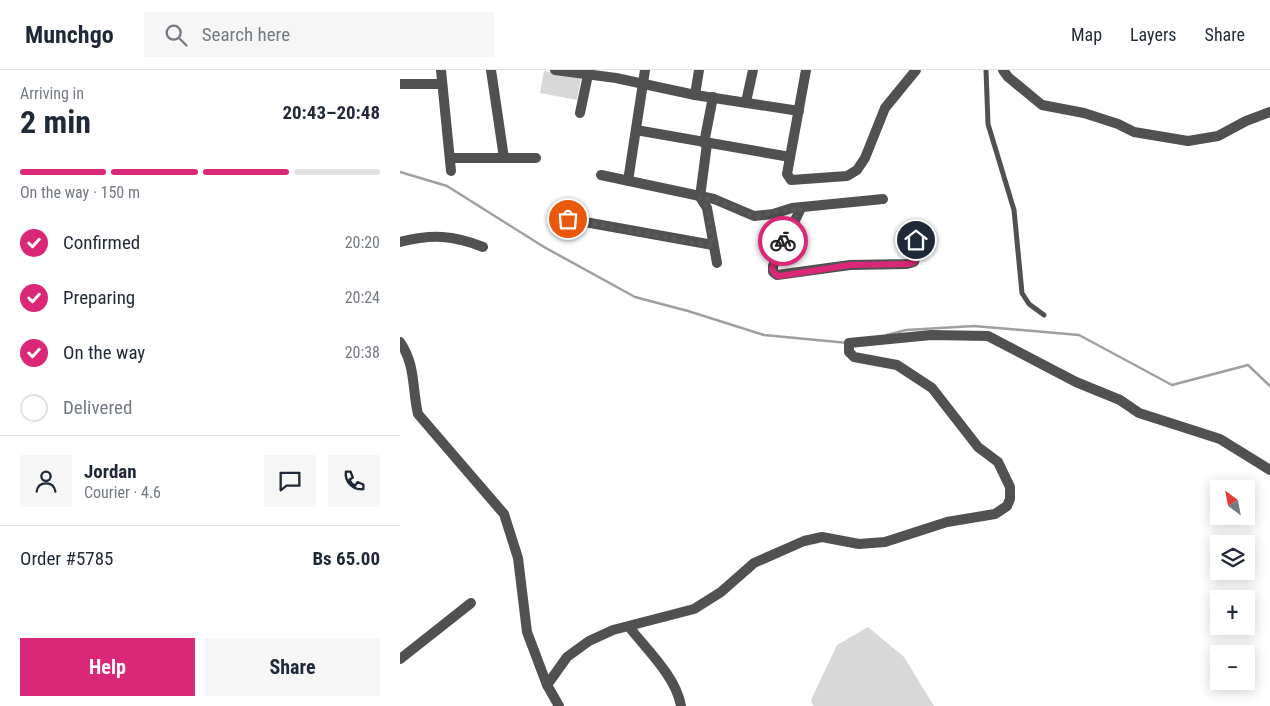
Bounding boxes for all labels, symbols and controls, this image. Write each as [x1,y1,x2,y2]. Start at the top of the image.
search box [144,12,494,57]
text: Munchgo [25,21,114,49]
icon: search [162,21,190,49]
text: Search here [202,23,290,46]
text: Map [1071,24,1102,45]
text: Layers [1130,24,1177,45]
text: Share [1205,24,1245,45]
text: Arriving in [20,84,84,103]
text: 20:43–20:48 [282,101,380,124]
text: 2 min [20,103,91,141]
text: On the way · 150 m [20,183,140,202]
pin [547,198,589,240]
icon: bag [554,205,582,233]
courier [758,216,808,266]
pin [895,219,937,261]
icon: home [902,226,930,254]
icon: bike [769,227,797,255]
icon: check [20,229,48,257]
text: Confirmed [63,231,140,254]
text: 20:20 [345,233,380,252]
icon: check [20,284,48,312]
text: Preparing [63,286,135,309]
text: 20:24 [345,288,380,307]
icon: check [20,339,48,367]
text: On the way [63,341,145,364]
text: 20:38 [345,343,380,362]
text: Delivered [63,396,132,419]
button: person [20,455,72,507]
button: chat [264,455,316,507]
button: phone [328,455,380,507]
text: Jordan [84,460,137,483]
north arrow [1210,480,1255,525]
map controls [1210,480,1255,690]
text: Courier · 4.6 [84,483,161,502]
button: layers [1210,535,1255,580]
text: Order #5785 [20,547,113,570]
text: Bs 65.00 [312,547,380,570]
button: + [1210,590,1255,635]
button: Help [20,638,195,696]
button: Share [205,638,380,696]
button: − [1210,645,1255,690]

